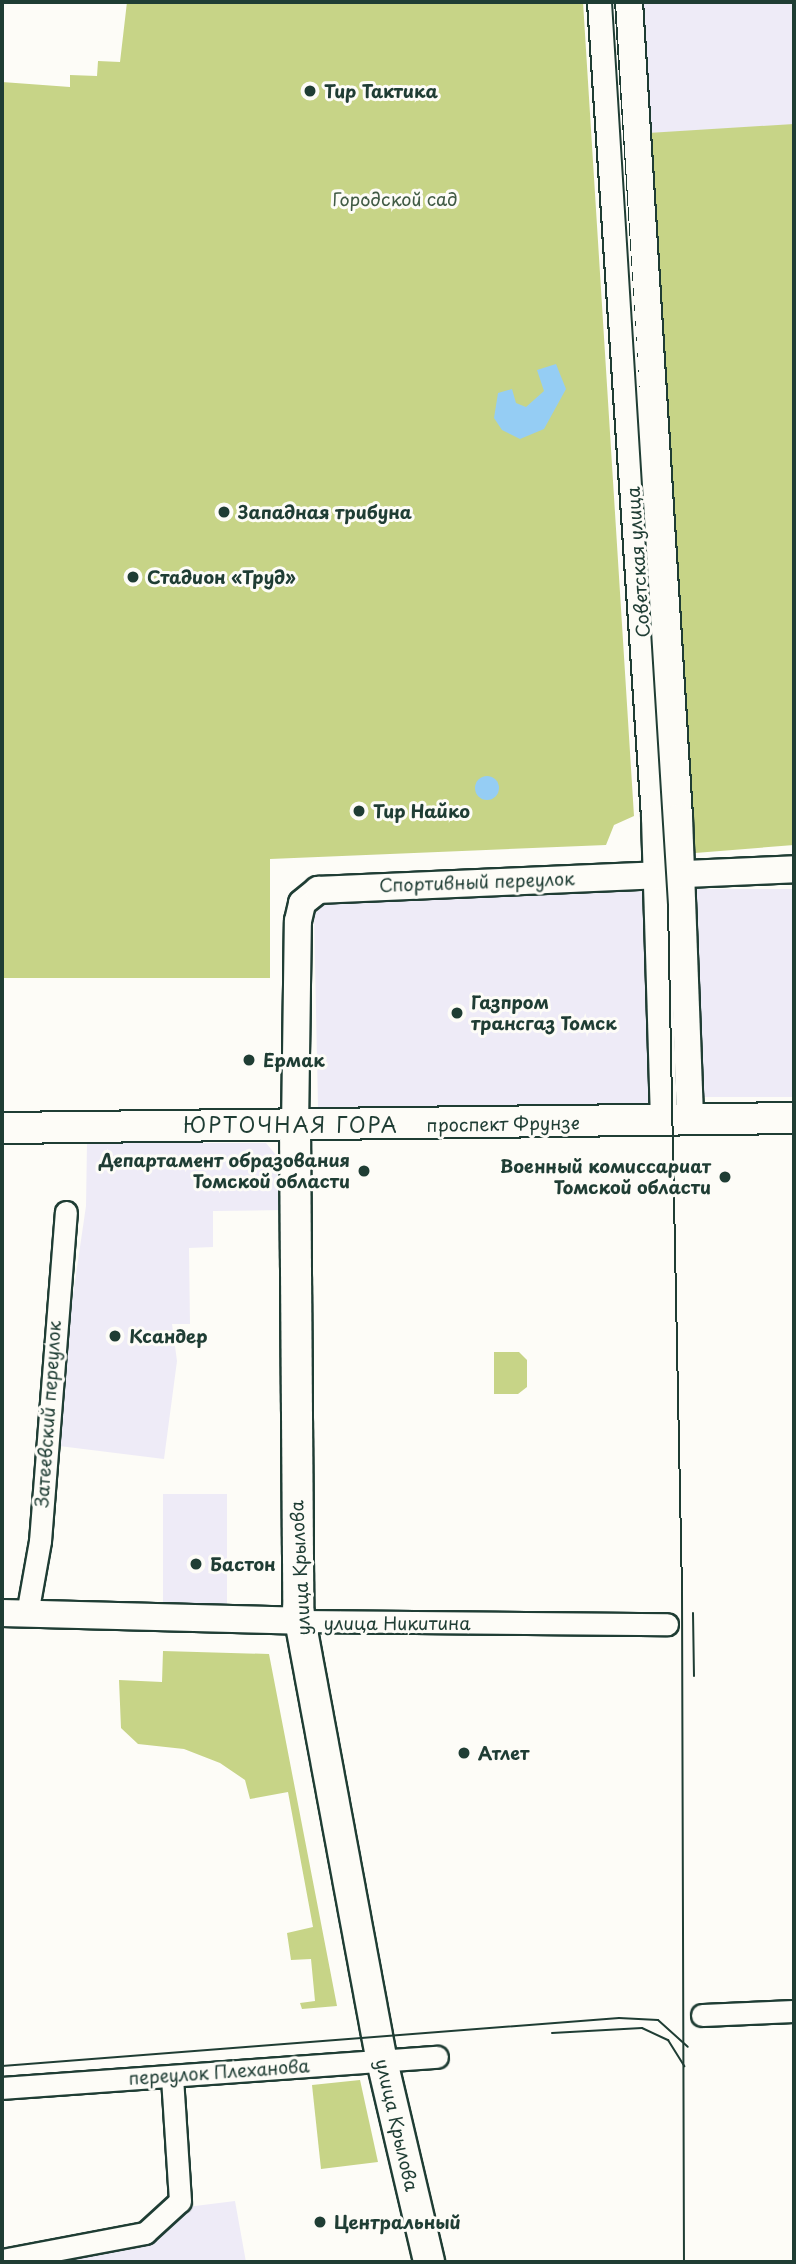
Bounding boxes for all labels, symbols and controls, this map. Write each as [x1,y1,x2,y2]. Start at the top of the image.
place label: Тир Тактика [324,80,439,102]
marker: Тир Тактика [302,83,318,99]
park label: Городской сад [332,188,458,210]
street label: Советская улица [622,485,654,639]
place label: Западная трибуна [238,501,412,523]
marker: Западная трибуна [216,504,232,520]
place label: Стадион «Труд» [147,566,296,588]
marker: Стадион «Труд» [125,569,141,585]
place label: Тир Найко [373,800,471,822]
marker: Тир Найко [351,803,367,819]
street label: Спортивный переулок [378,868,576,896]
place label: Газпром трансгаз Томск [471,992,616,1034]
marker: Газпром трансгаз Томск [449,1005,465,1021]
place label: Ермак [263,1049,325,1071]
marker: Ермак [241,1052,257,1068]
district label: ЮРТОЧНАЯ ГОРА [185,1111,397,1137]
street label: проспект Фрунзе [426,1112,580,1136]
place label: Департамент образования Томской области [98,1150,350,1192]
place label: Военный комиссариат Томской области [500,1156,711,1198]
marker: Департамент образования Томской области [356,1163,372,1179]
marker: Военный комиссариат Томской области [717,1169,733,1185]
street label: Затеевский переулок [31,1320,65,1508]
place label: Ксандер [129,1325,207,1347]
marker: Ксандер [107,1328,123,1344]
street label: улица Крылова [286,1499,314,1637]
place label: Бастон [210,1553,276,1575]
marker: Бастон [188,1556,204,1572]
street label: улица Никитина [323,1612,471,1634]
place label: Атлет [478,1742,529,1764]
marker: Атлет [456,1745,472,1761]
street label: переулок Плеханова [127,2055,311,2089]
street label: улица Крылова [371,2056,423,2194]
place label: Центральный [334,2211,461,2233]
marker: Центральный [312,2214,328,2230]

